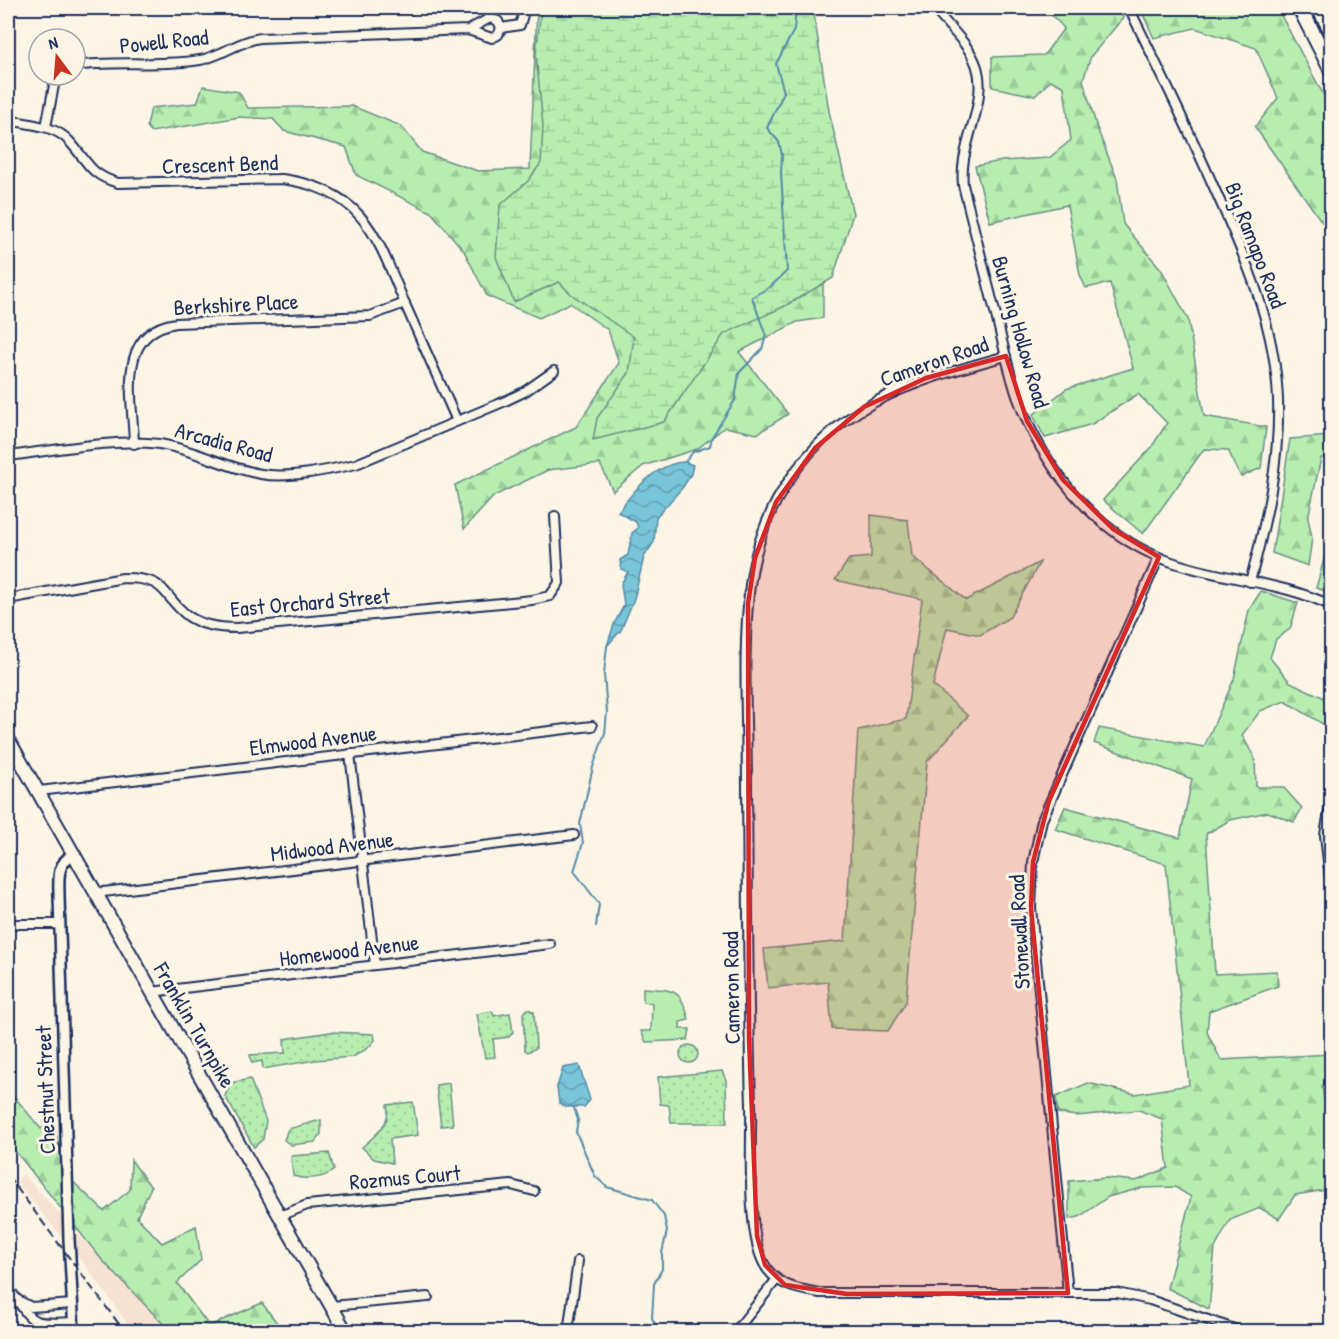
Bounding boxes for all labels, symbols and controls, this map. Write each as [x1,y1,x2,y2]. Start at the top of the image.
street label: Powell Road [118,21,210,61]
north arrow [27,27,87,87]
text: N [46,31,60,54]
street label: Crescent Bend [161,147,279,181]
street label: Big Ramapo Road [1218,178,1294,313]
street label: Burning Hollow Road [985,252,1057,412]
street label: Berkshire Place [173,286,299,322]
street label: Cameron Road [876,328,993,394]
street label: Arcadia Road [172,415,276,469]
street label: East Orchard Street [229,580,391,624]
street label: Elmwood Avenue [248,717,379,763]
street label: Midwood Avenue [269,824,396,868]
street label: Stonewall Road [1001,874,1037,990]
street label: Homewood Avenue [278,927,421,973]
street label: Cameron Road [715,931,747,1045]
street label: Franklin Turnpike [147,956,243,1093]
street label: Chestnut Street [28,1025,62,1155]
street label: Rozmus Court [348,1157,462,1197]

